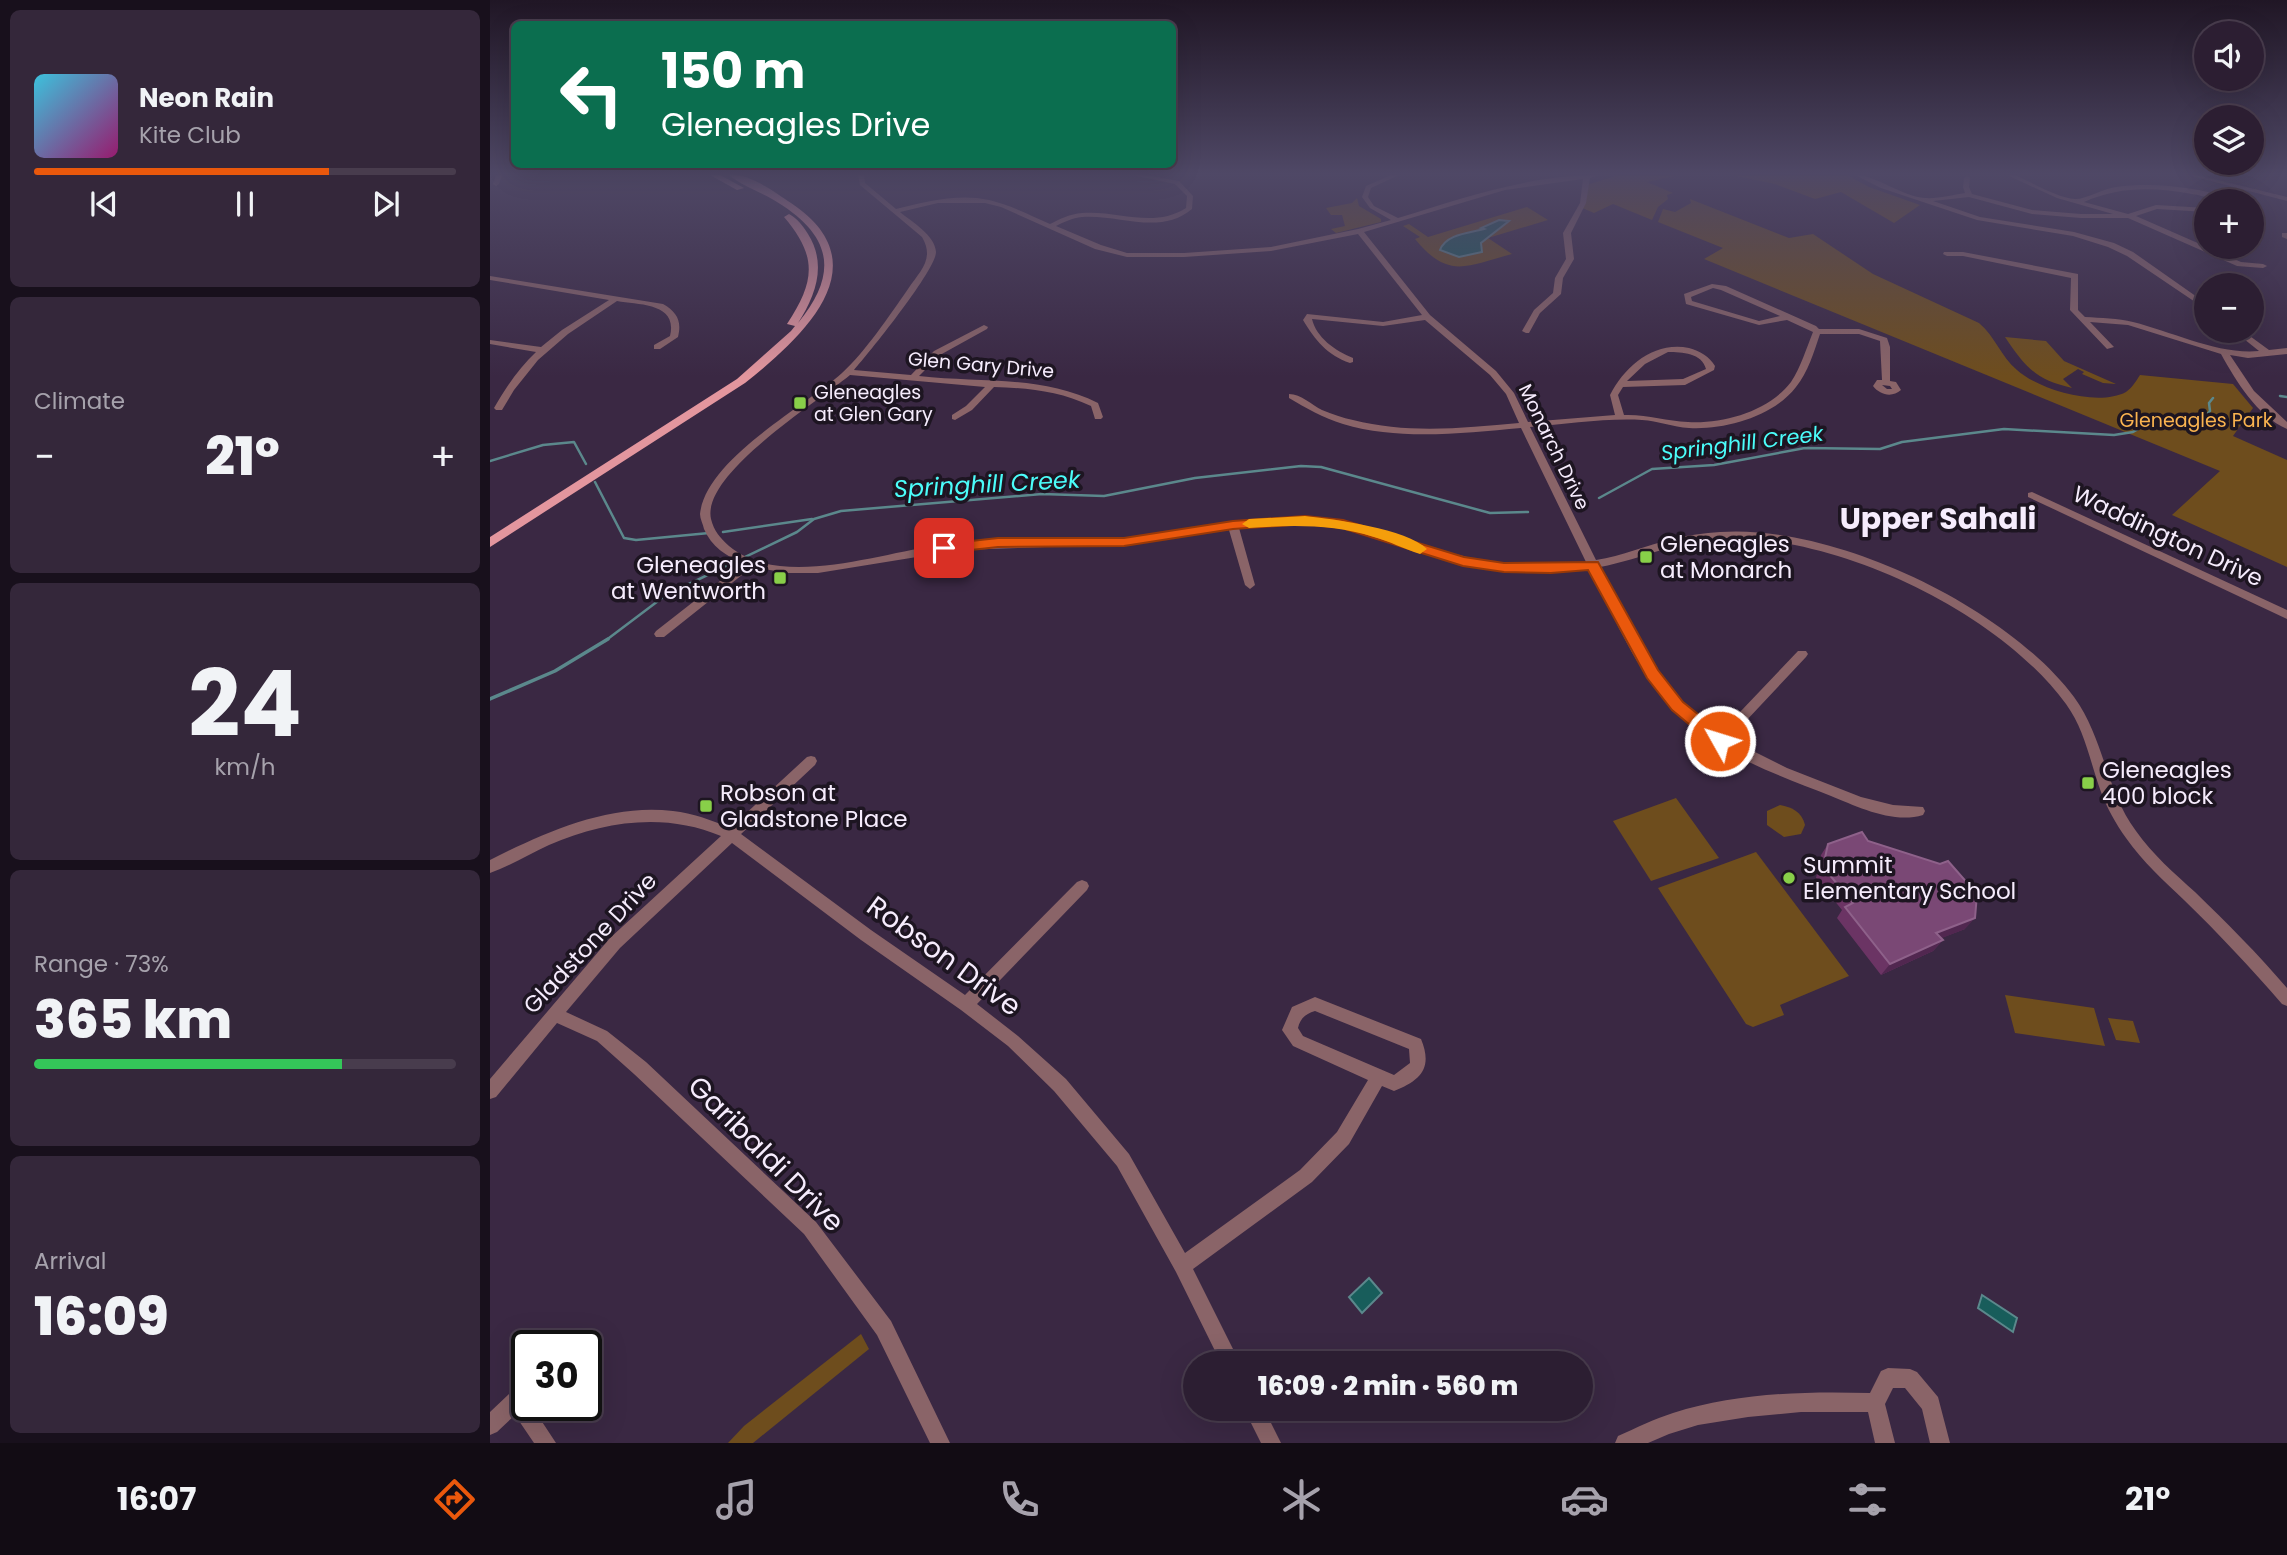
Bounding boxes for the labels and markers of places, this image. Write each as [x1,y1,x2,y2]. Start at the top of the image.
place label: Gleneagles at Glen Gary [814,379,933,428]
marker: Gleneagles at Glen Gary [792,395,808,411]
pin [914,518,974,578]
place label: Gleneagles at Monarch [1660,528,1792,586]
place label: Gleneagles at Wentworth [611,549,766,607]
marker: Gleneagles at Monarch [1638,549,1654,565]
marker: Gleneagles at Wentworth [772,570,788,586]
place label: Gleneagles 400 block [2102,754,2232,812]
marker: Gleneagles 400 block [2080,775,2096,791]
place label: Robson at Gladstone Place [720,777,908,835]
marker: Robson at Gladstone Place [698,798,714,814]
place label: Summit Elementary School [1803,849,2016,907]
marker: Summit Elementary School [1781,870,1797,886]

